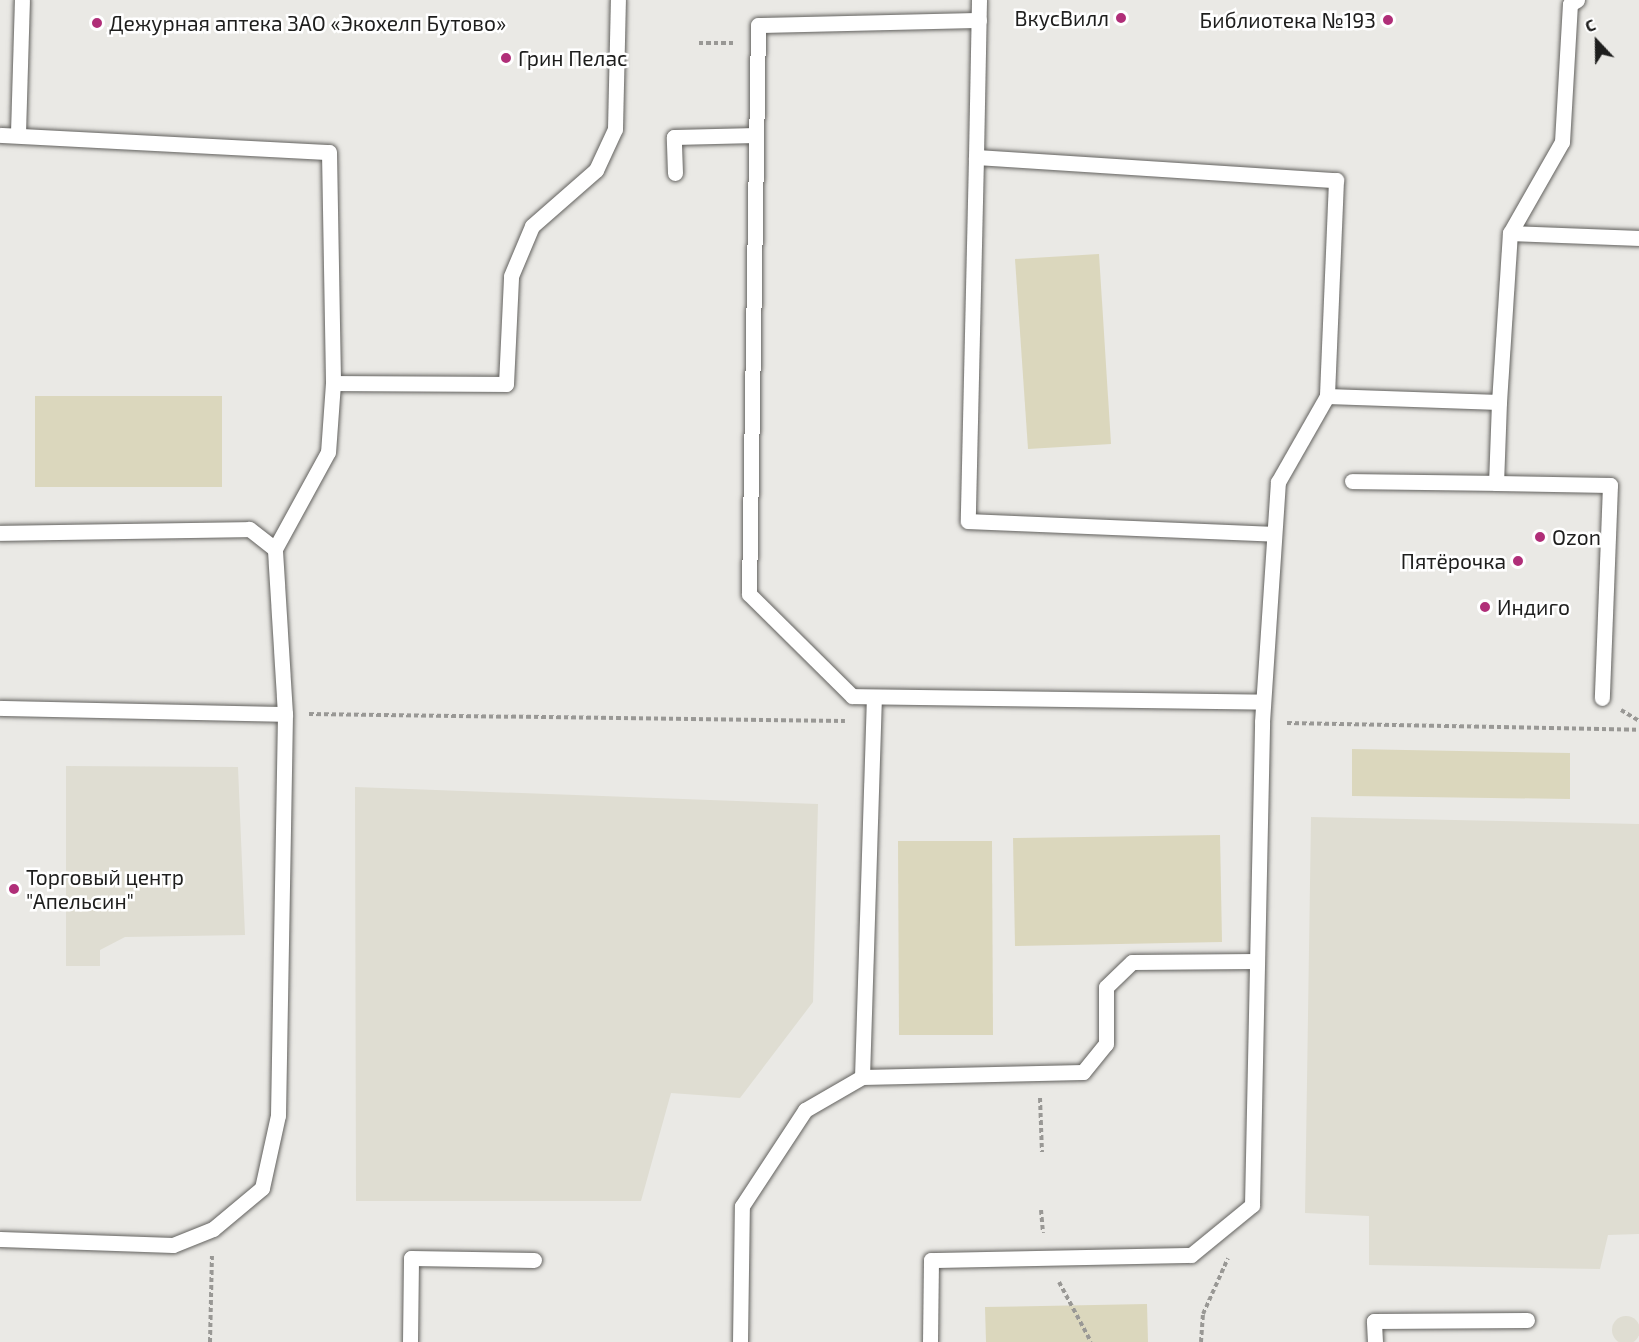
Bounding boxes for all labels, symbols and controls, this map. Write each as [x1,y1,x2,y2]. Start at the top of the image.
place label: ВкусВилл [1014,5,1109,31]
place label: Библиотека №193 [1200,7,1376,33]
place label: Дежурная аптека ЗАО «Экохелп Бутово» [109,10,506,36]
marker: ВкусВилл [1114,11,1128,25]
north arrow [1567,12,1627,72]
marker: Библиотека №193 [1381,13,1395,27]
text: С [1582,14,1598,35]
marker: Дежурная аптека ЗАО «Экохелп Бутово» [90,16,104,30]
place label: Грин Пелас [518,45,627,71]
marker: Грин Пелас [499,51,513,65]
place label: Ozon [1552,524,1601,550]
marker: Ozon [1533,530,1547,544]
place label: Пятёрочка [1401,548,1506,574]
marker: Пятёрочка [1511,554,1525,568]
place label: Индиго [1497,594,1570,620]
marker: Индиго [1478,600,1492,614]
place label: Торговый центр "Апельсин" [26,864,184,914]
marker: Торговый центр "Апельсин" [7,882,21,896]

